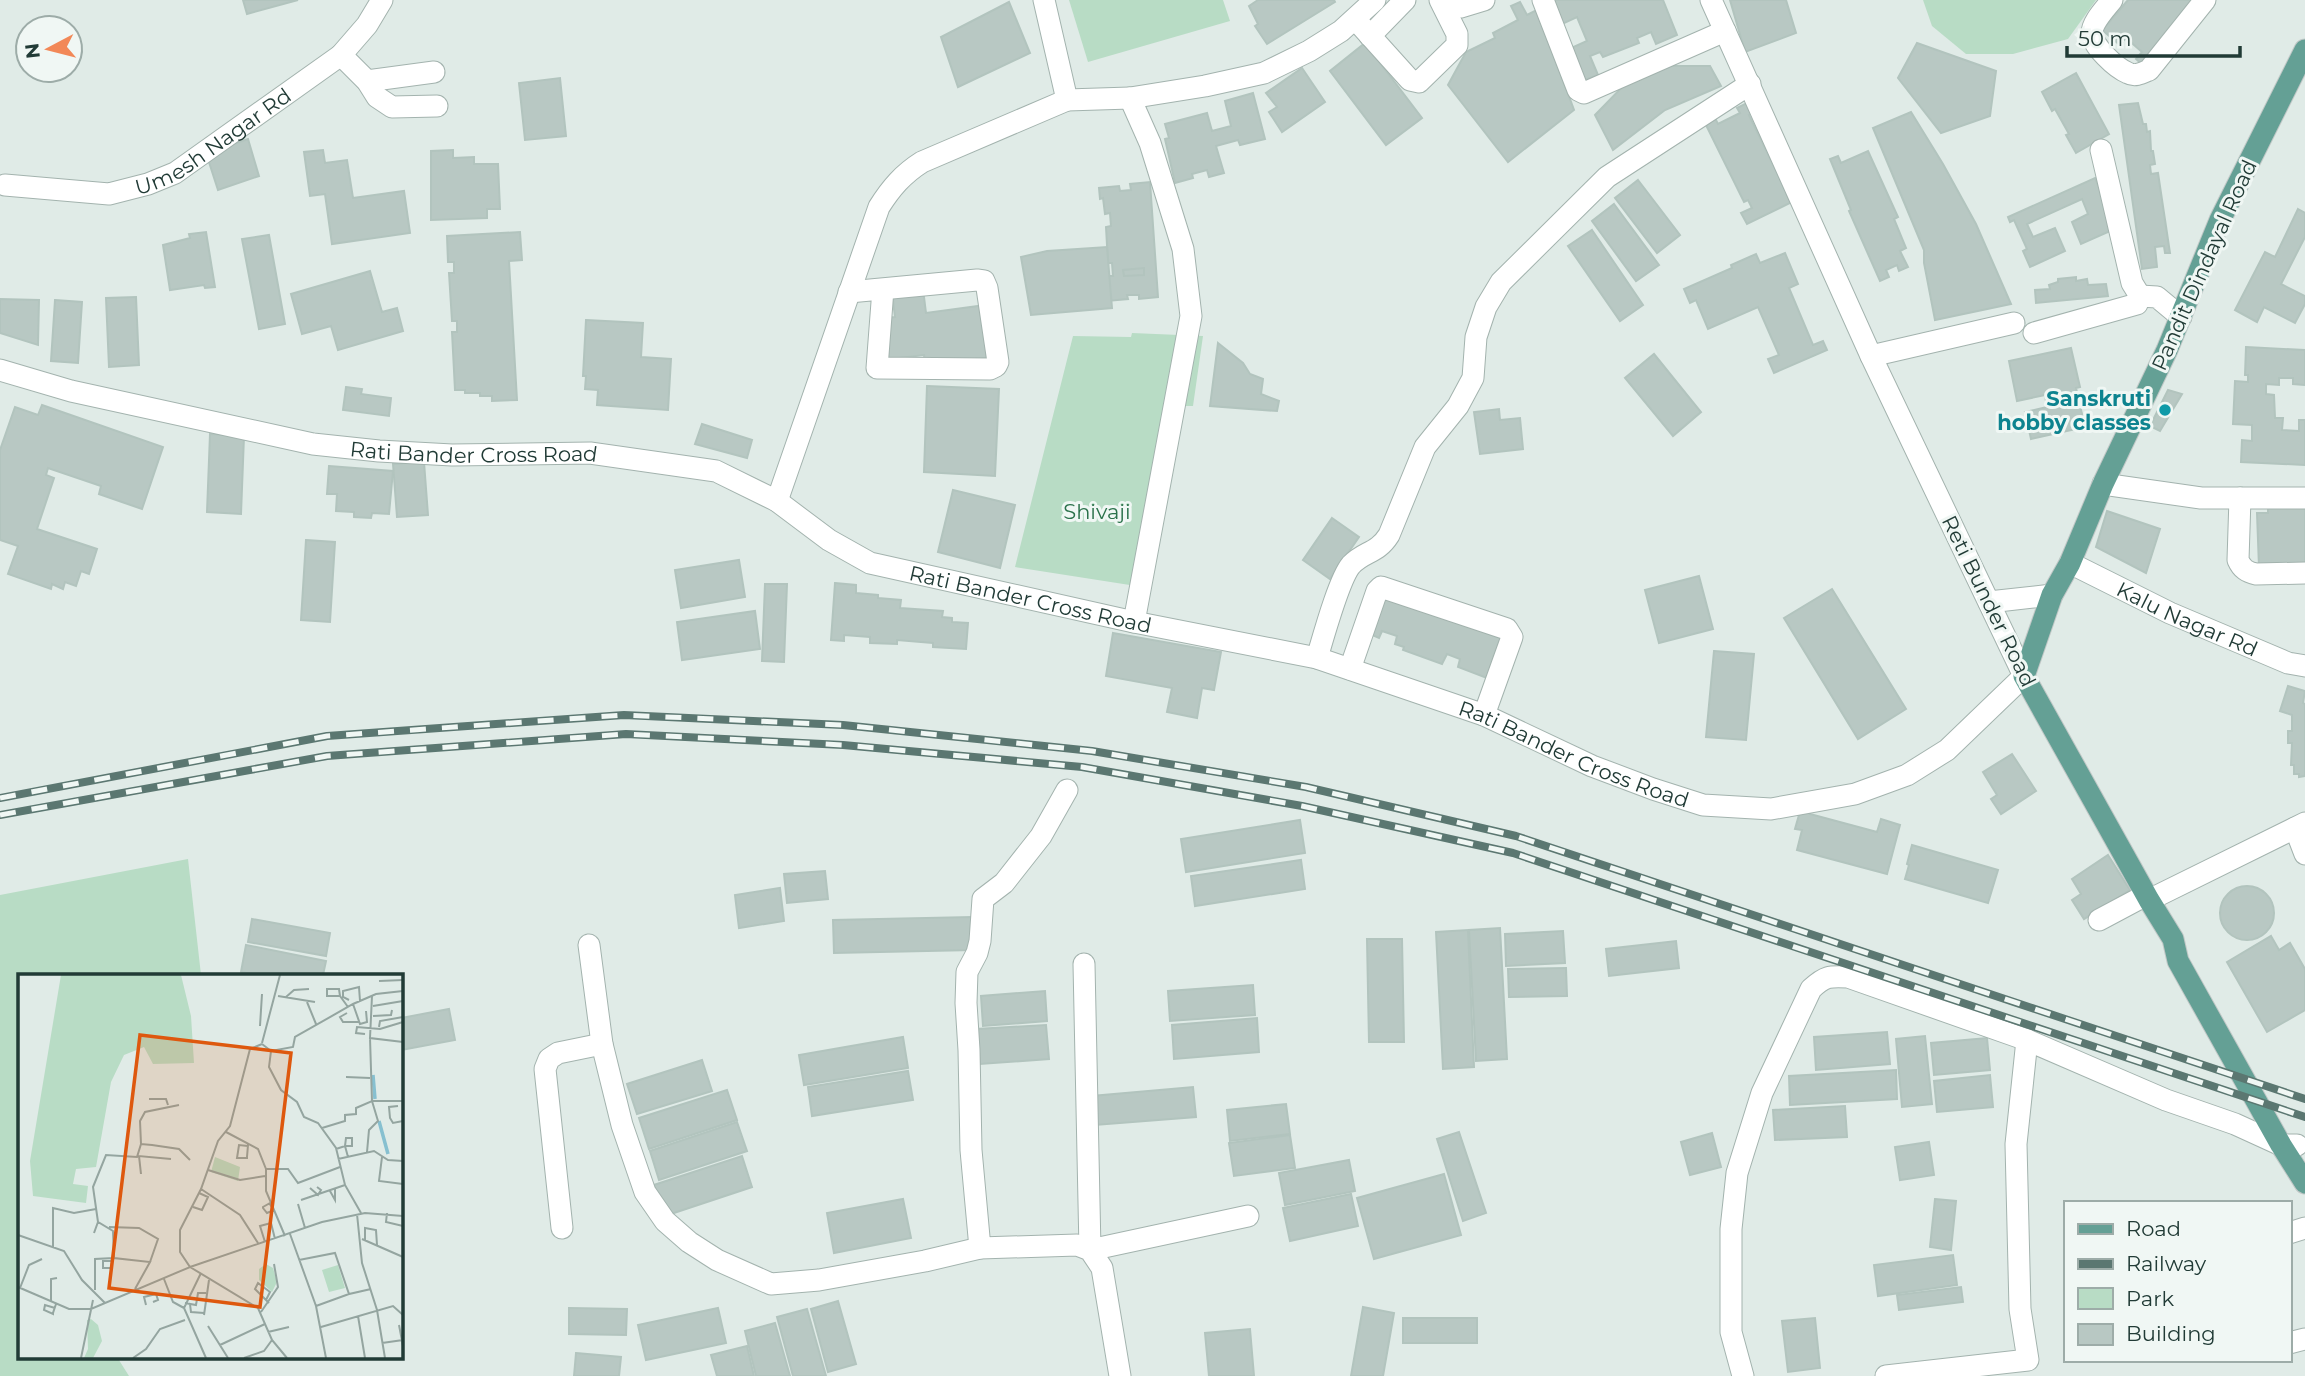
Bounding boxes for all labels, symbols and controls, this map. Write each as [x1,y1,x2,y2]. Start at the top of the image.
north arrow [14,14,84,84]
scale bar [2067,14,2240,58]
text: 50 m [2078,26,2132,51]
text: N [20,42,45,60]
street label: Umesh Nagar Rd [132,82,295,199]
street label: Pandit Dindayal Road [2146,156,2262,374]
place label: Sanskruti hobby classes [1997,386,2151,435]
marker: Sanskruti hobby classes [2157,402,2173,418]
street label: Rati Bander Cross Road [349,436,599,468]
park label: Shivaji [1063,499,1131,524]
street label: Reti Bunder Road [1937,511,2041,691]
street label: Rati Bander Cross Road [907,560,1154,638]
street label: Kalu Nagar Rd [2113,576,2262,661]
street label: Rati Bander Cross Road [1456,695,1692,812]
inset map [18,974,402,1358]
legend [2064,1201,2291,1362]
text: Road [2126,1216,2181,1241]
text: Railway [2126,1251,2207,1276]
text: Park [2126,1286,2174,1311]
text: Building [2126,1321,2216,1346]

